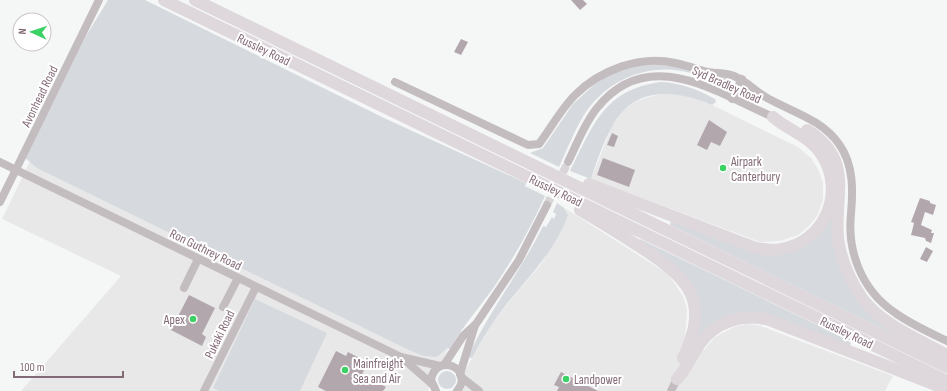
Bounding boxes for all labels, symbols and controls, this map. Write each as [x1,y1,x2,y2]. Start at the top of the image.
north arrow [12,12,52,52]
text: N [16,28,29,35]
street label: Russley Road [234,30,293,70]
street label: Avonhead Road [18,63,62,131]
street label: Syd Bradley Road [690,63,764,107]
place label: Airpark Canterbury [730,154,780,185]
marker: Airpark Canterbury [718,163,728,173]
street label: Russley Road [526,171,585,211]
street label: Ron Guthrey Road [167,226,244,274]
street label: Pukaki Road [201,308,238,361]
place label: Apex [163,312,185,328]
street label: Russley Road [817,313,876,353]
marker: Apex [188,314,198,324]
scale bar [14,353,123,379]
place label: Mainfreight Sea and Air [353,356,403,387]
text: 100 m [20,360,45,375]
marker: Mainfreight Sea and Air [340,365,350,375]
place label: Landpower [574,372,622,388]
marker: Landpower [561,374,571,384]

